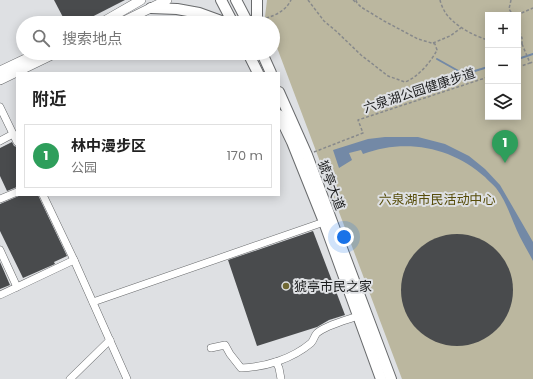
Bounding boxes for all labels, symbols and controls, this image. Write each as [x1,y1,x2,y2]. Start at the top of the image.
map controls [485,12,521,120]
button: + [485,12,521,48]
search box [16,16,280,60]
icon: search [30,27,52,49]
text: 搜索地点 [62,28,122,49]
button: − [485,48,521,84]
street label: 六泉湖公园健康步道 [361,63,478,118]
button: layers [485,84,521,120]
text: 附近 [32,87,66,111]
pin: 1 [492,130,518,163]
text: 林中漫步区 [71,135,146,156]
text: 1 [44,146,48,165]
text: 170 m [227,146,263,165]
street label: 猇亭大道 [313,157,350,213]
text: 公园 [71,158,97,177]
park label: 六泉湖市民活动中心 [378,190,496,209]
your location [334,227,354,247]
place label: 猇亭市民之家 [294,277,372,296]
marker: 猇亭市民之家 [281,281,291,291]

